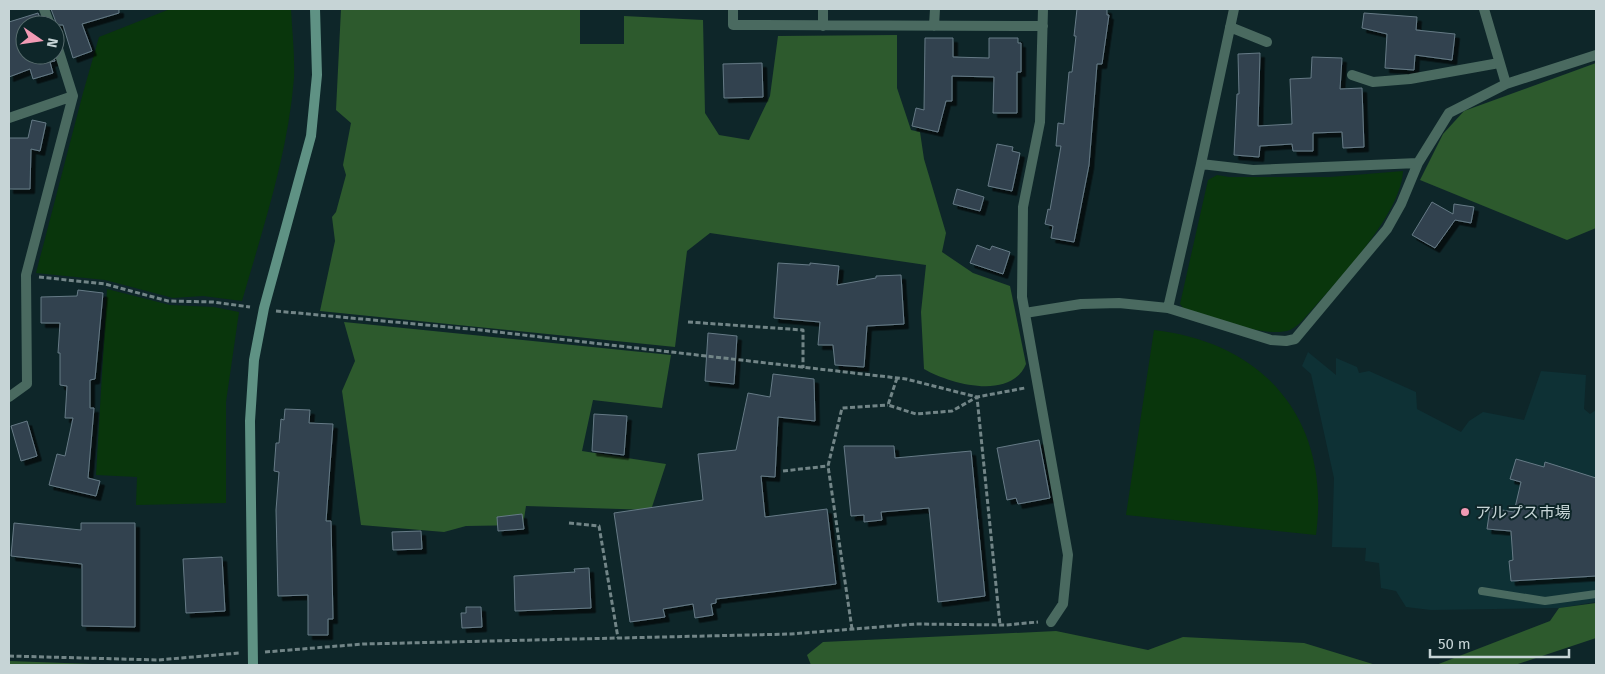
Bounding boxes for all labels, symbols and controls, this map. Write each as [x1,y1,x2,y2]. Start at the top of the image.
north arrow [15,15,65,65]
text: N [43,36,62,49]
place label: アルプス市場 [1475,503,1571,522]
marker: アルプス市場 [1459,506,1471,518]
scale bar [1430,626,1569,658]
text: 50 m [1438,635,1471,653]

